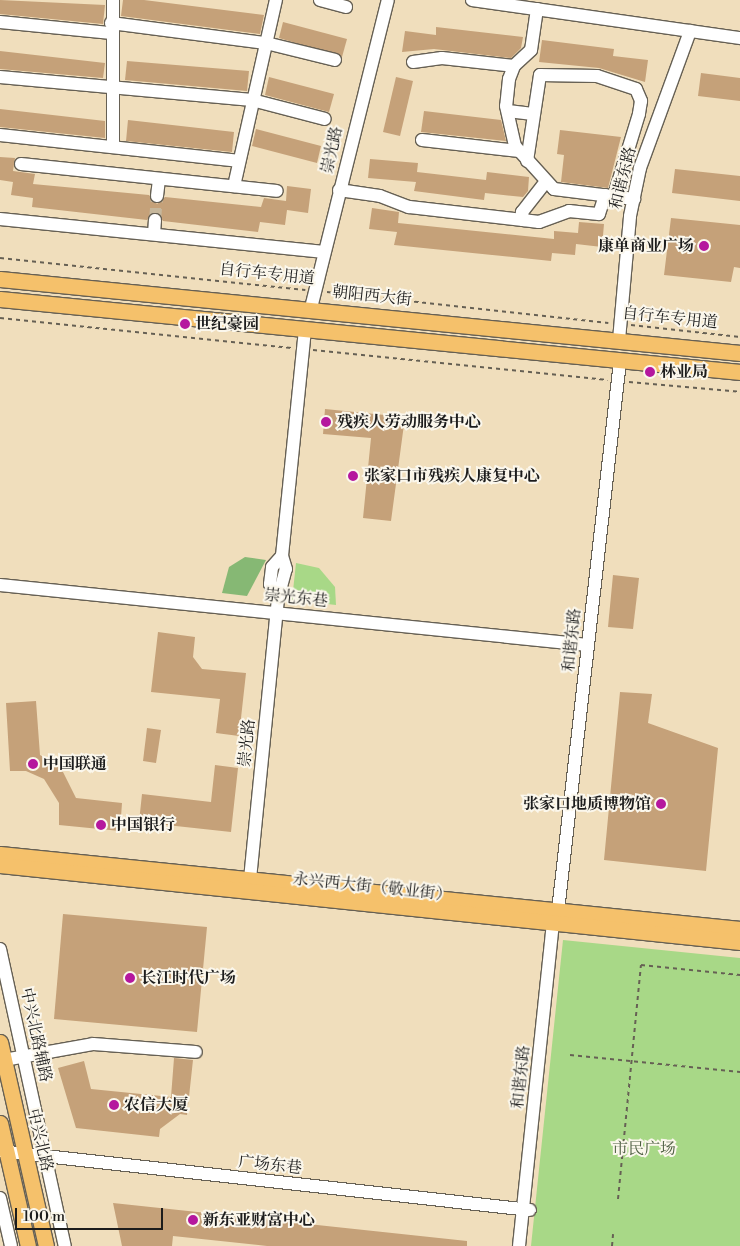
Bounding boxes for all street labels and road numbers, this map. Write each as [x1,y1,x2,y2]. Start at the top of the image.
street label: 崇光路 [317,124,347,176]
street label: 和谐东路 [606,145,640,211]
street label: 自行车专用道 [218,259,316,289]
street label: 朝阳西大街 [331,282,413,310]
street label: 自行车专用道 [621,303,719,333]
street label: 崇光东巷 [263,585,329,611]
street label: 和谐东路 [559,607,585,673]
street label: 崇光路 [235,718,259,768]
street label: 永兴西大街（敬业街） [291,869,453,905]
street label: 中兴北路辅路 [17,986,55,1084]
street label: 和谐东路 [508,1044,534,1110]
street label: 中兴北路 [23,1107,57,1173]
street label: 广场东巷 [237,1152,303,1178]

